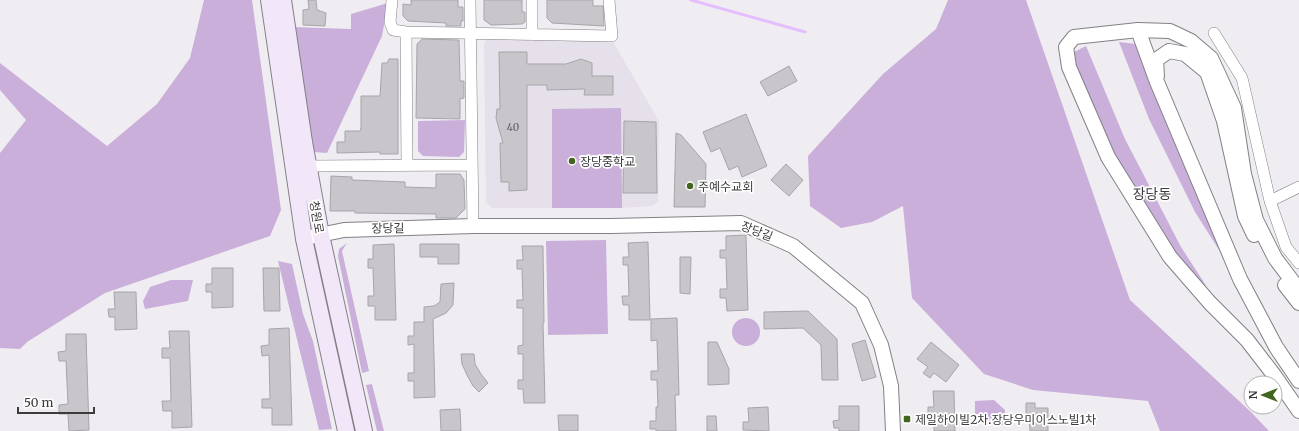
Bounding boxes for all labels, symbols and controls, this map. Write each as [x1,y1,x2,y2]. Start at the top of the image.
house number: 40 [507,121,519,134]
place label: 장당중학교 [580,154,635,169]
marker: 장당중학교 [567,156,577,166]
place label: 주예수교회 [698,179,753,194]
marker: 주예수교회 [685,181,695,191]
district label: 장당동 [1133,185,1171,203]
street label: 청원로 [307,199,327,235]
street label: 장당길 [739,218,775,244]
street label: 장당길 [371,220,405,236]
north arrow [1243,375,1283,415]
scale bar [18,389,94,415]
text: N [1246,390,1260,399]
text: 50 m [24,395,53,410]
place label: 제일하이빌2차.장당우미이스노빌1차 [915,412,1096,427]
marker: 제일하이빌2차.장당우미이스노빌1차 [902,414,912,424]

